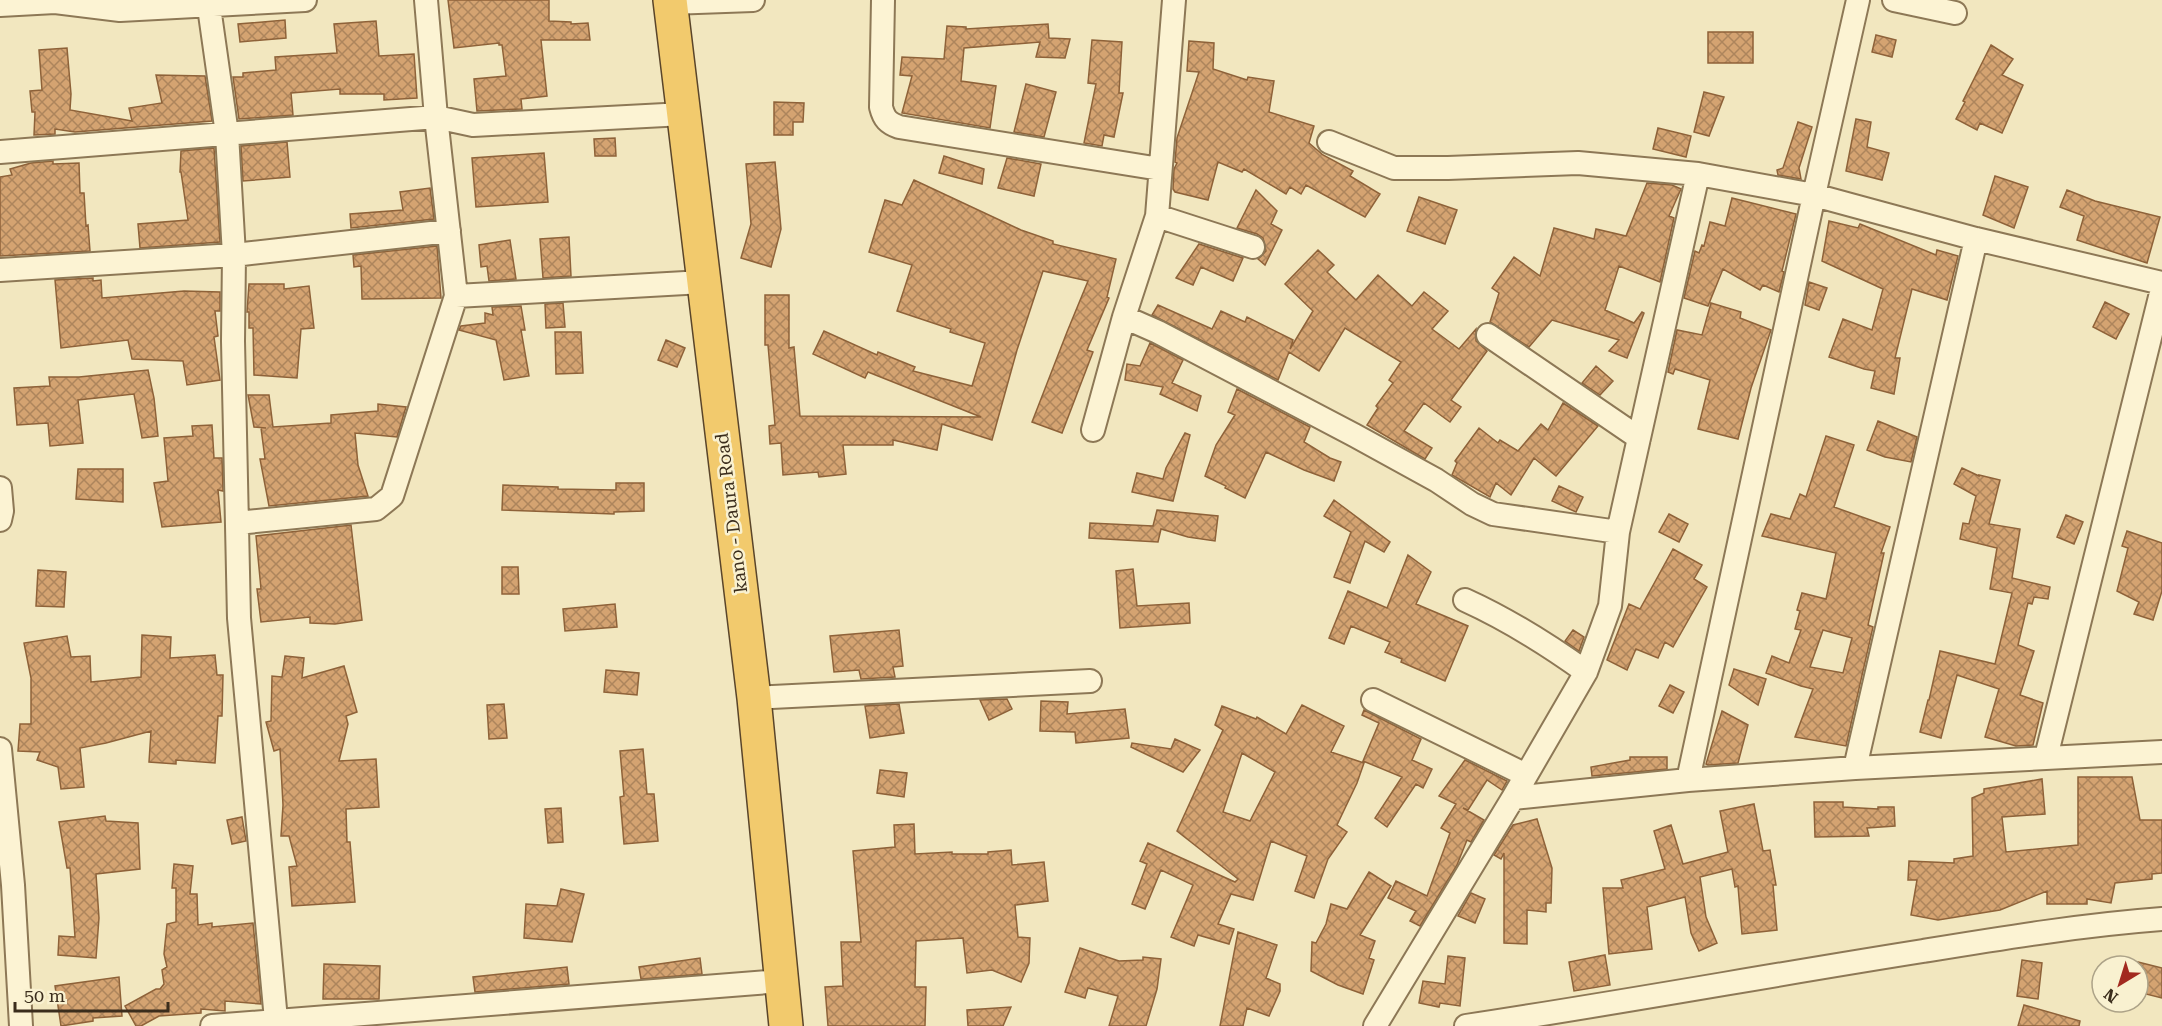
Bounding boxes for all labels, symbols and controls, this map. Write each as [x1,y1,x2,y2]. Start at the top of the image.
street label: kano - Daura Road [711,431,751,594]
north arrow [2090,954,2150,1014]
scale bar [15,975,168,1013]
text: N [2100,984,2122,1007]
text: 50 m [24,985,65,1006]

